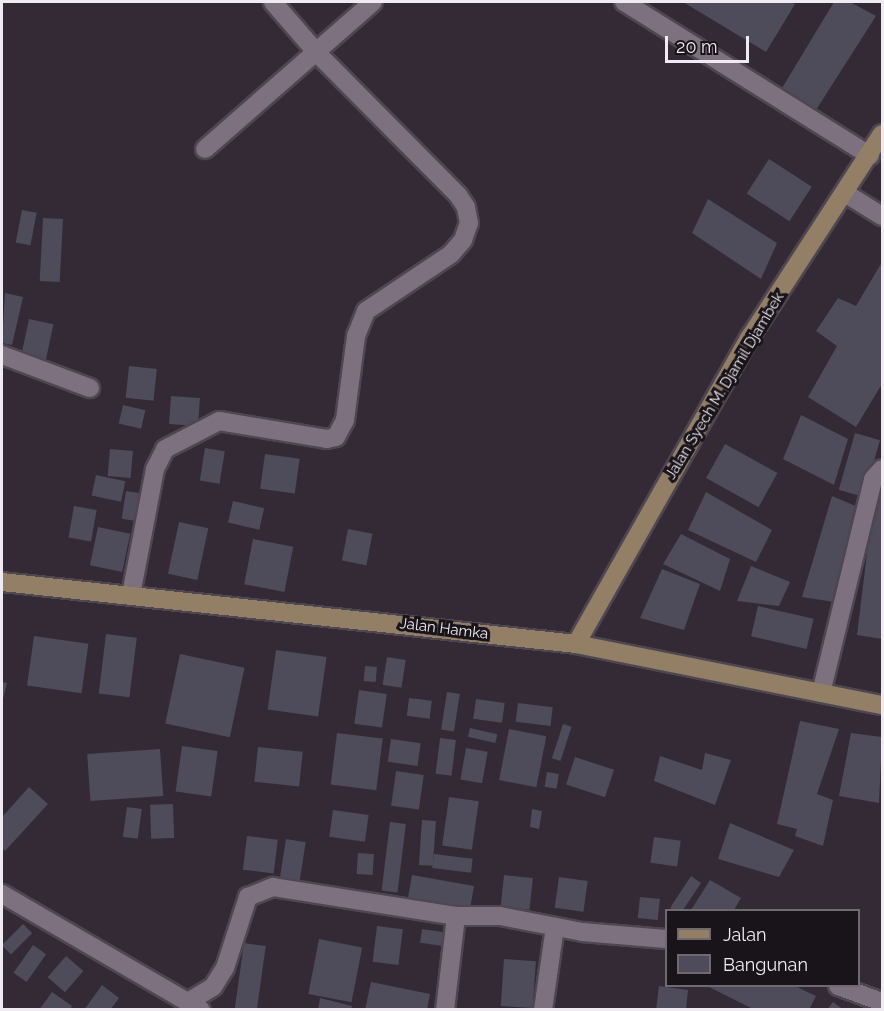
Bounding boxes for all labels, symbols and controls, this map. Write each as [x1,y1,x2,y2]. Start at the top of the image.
scale bar [668,24,752,62]
text: 20 m [676,36,718,57]
street label: Jalan Syech M. Djamil Djambek [662,289,788,483]
street label: Jalan Hamka [399,615,489,643]
legend [665,909,860,987]
text: Jalan [723,924,767,945]
text: Bangunan [723,954,808,975]

